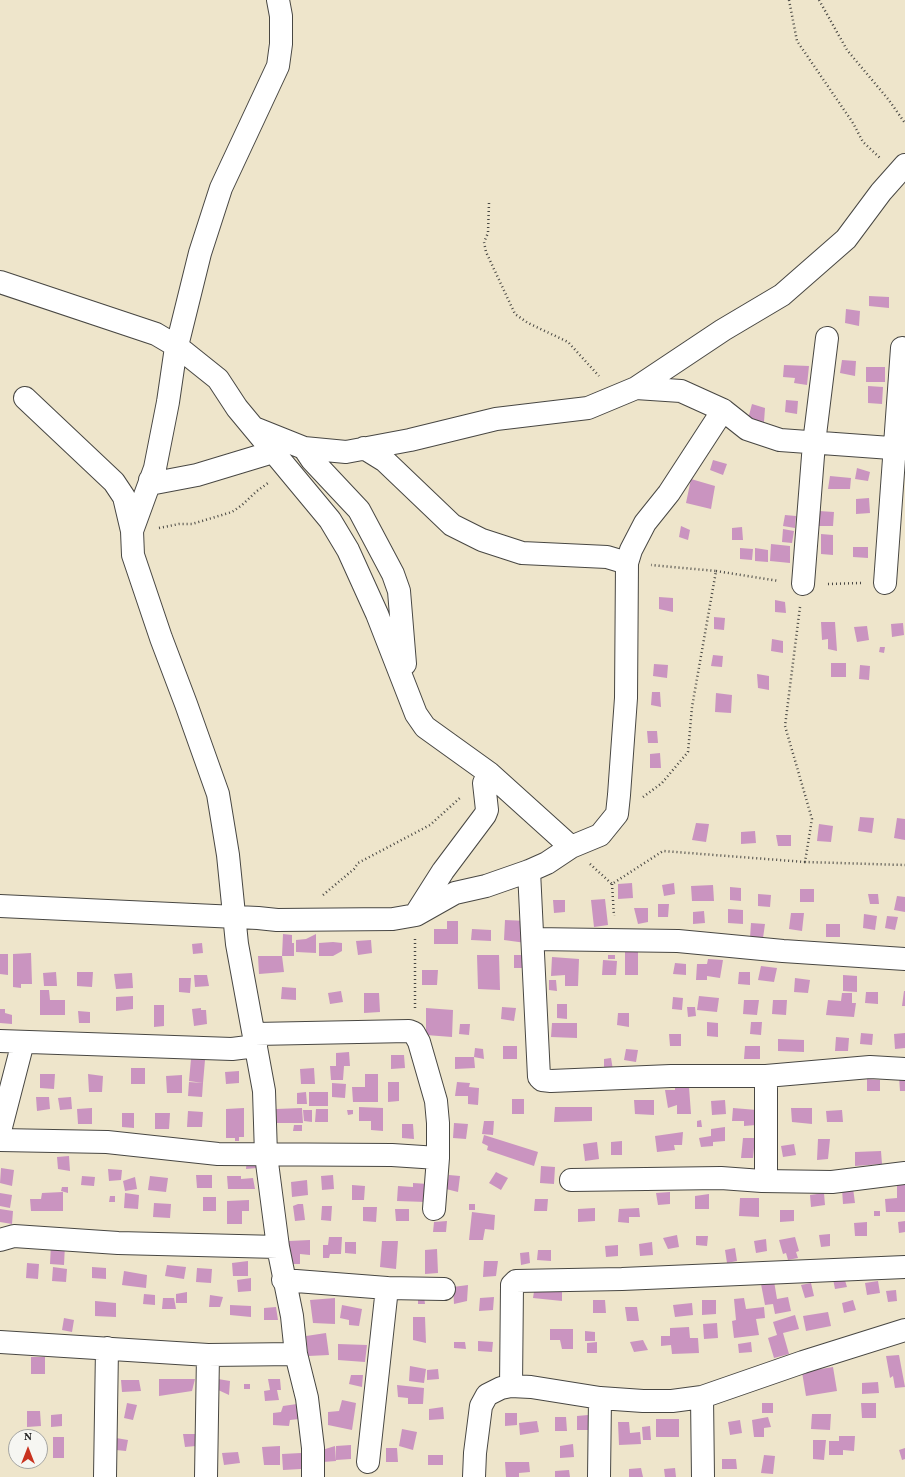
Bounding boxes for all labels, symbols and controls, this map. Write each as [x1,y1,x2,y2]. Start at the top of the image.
north arrow [8,1429,48,1469]
text: N [24,1430,32,1445]

